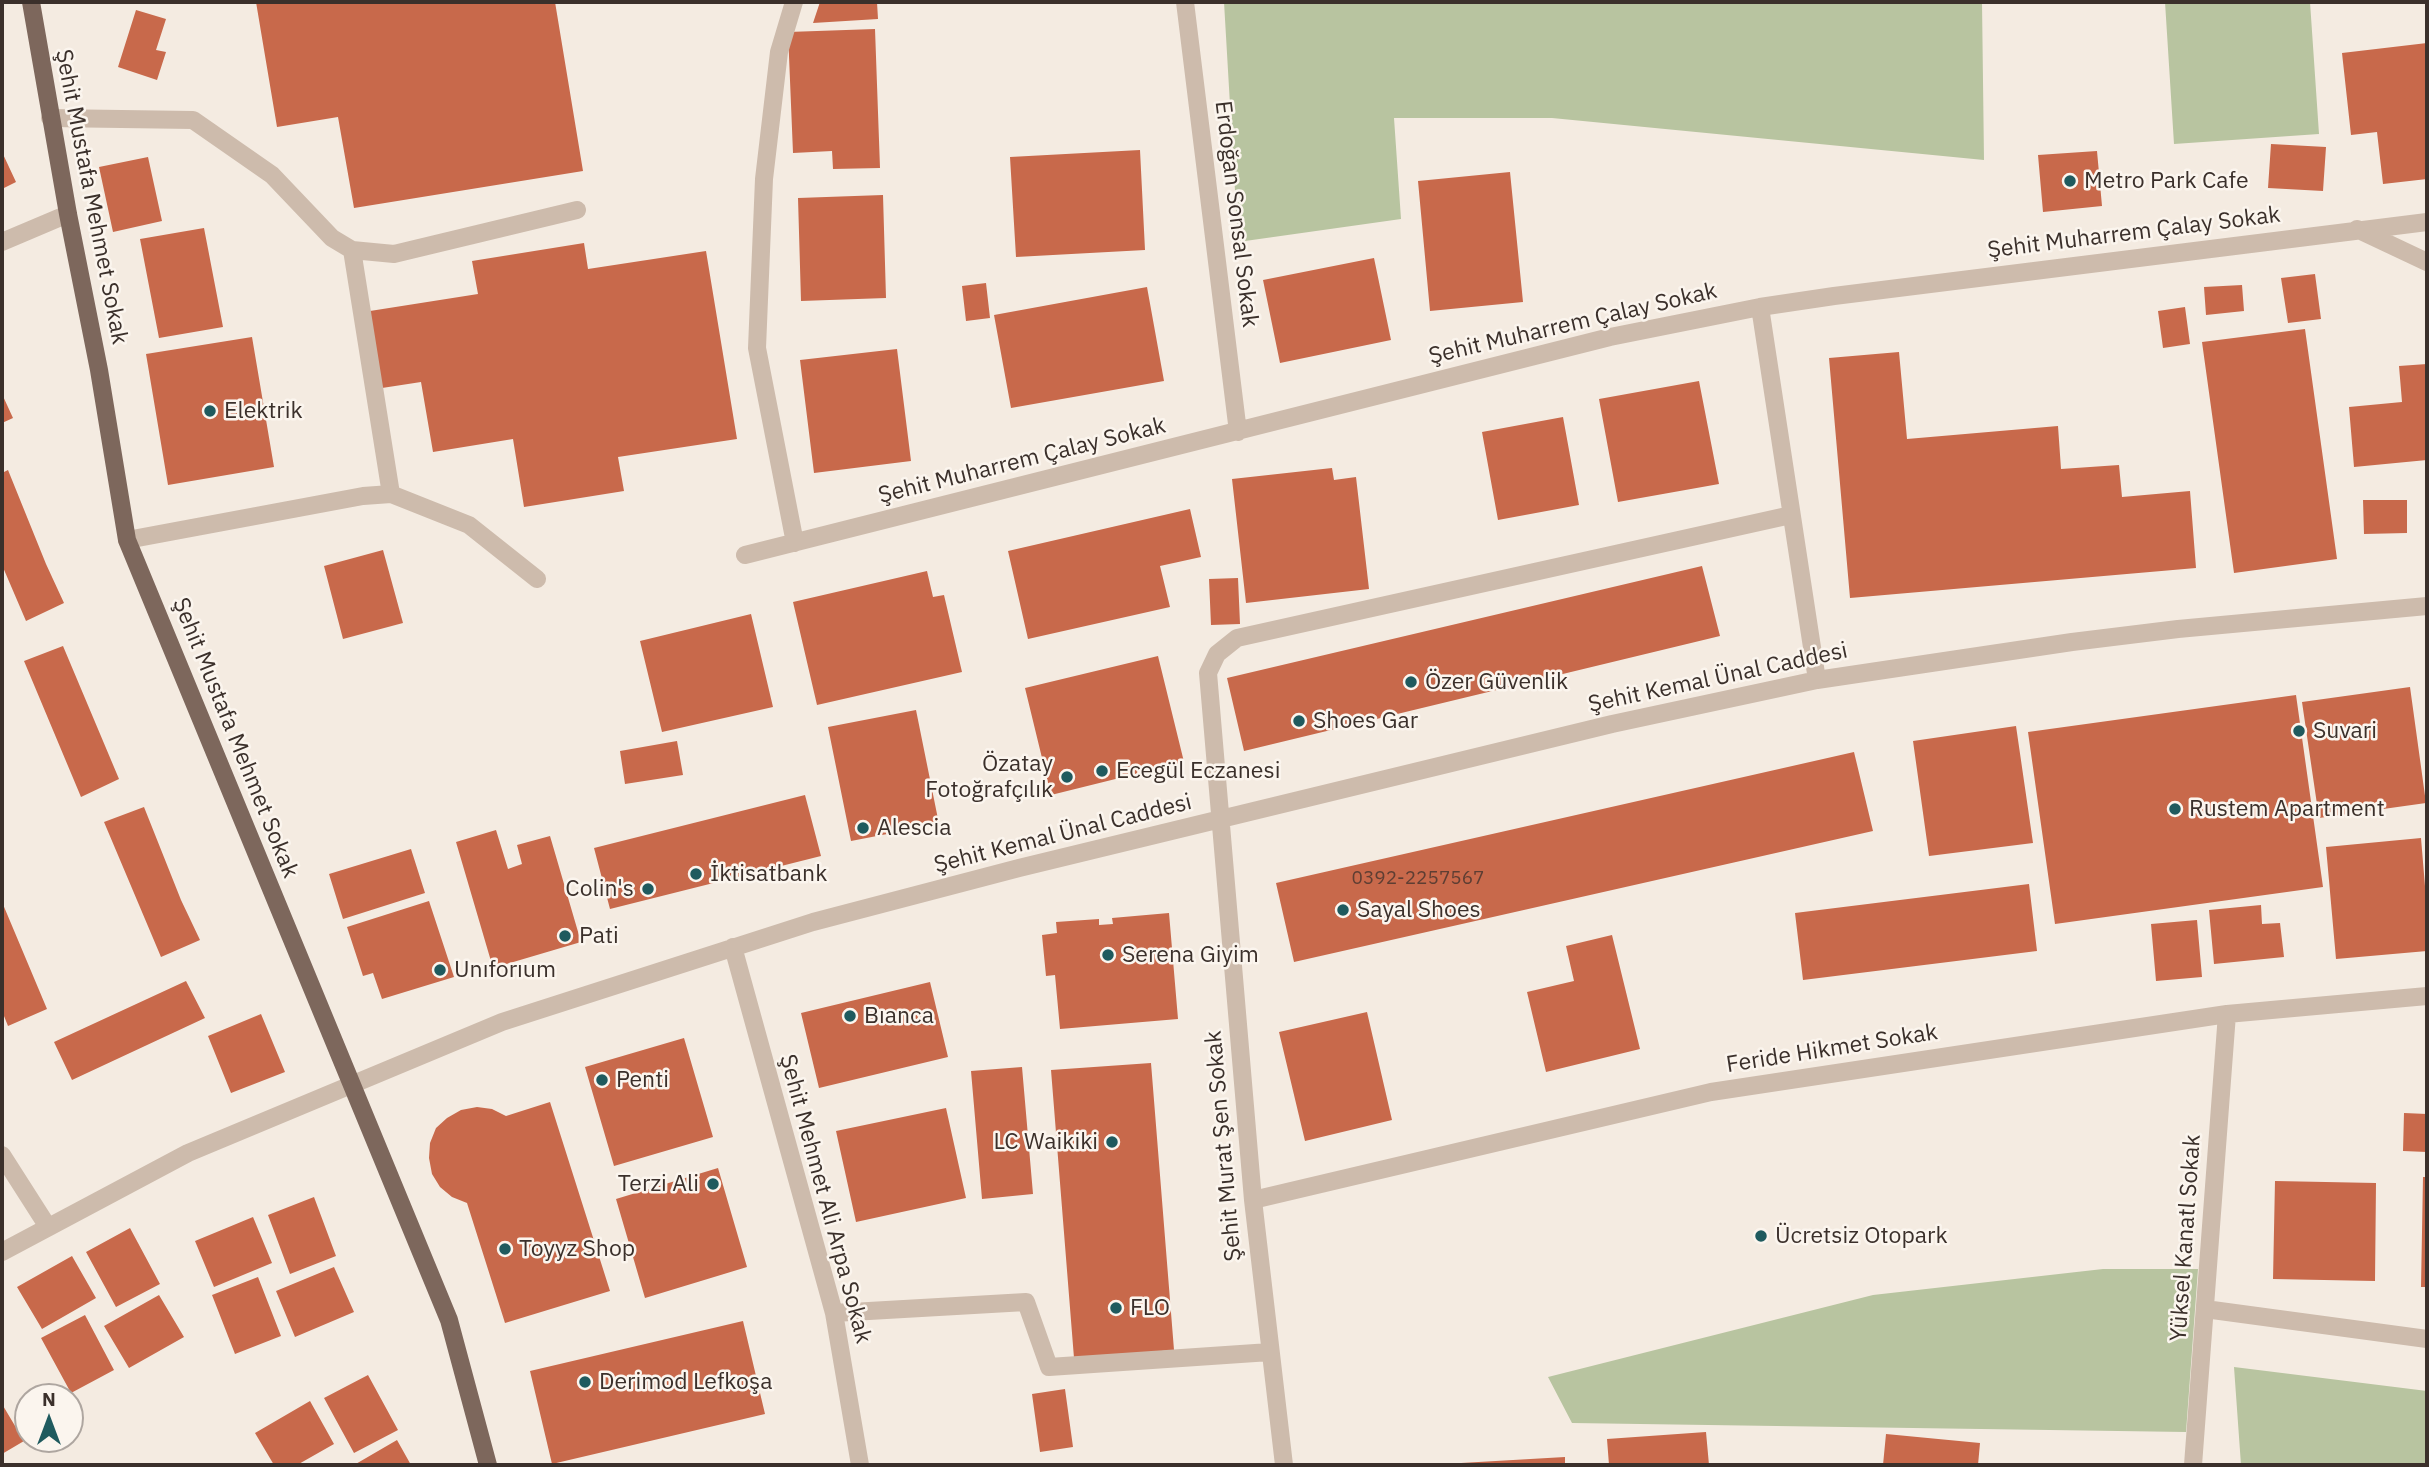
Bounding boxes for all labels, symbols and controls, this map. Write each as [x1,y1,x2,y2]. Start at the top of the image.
street label: Şehit Mustafa Mehmet Sokak [49,47,133,347]
street label: Erdoğan Sonsal Sokak [1208,99,1264,329]
place label: Metro Park Cafe [2084,167,2249,195]
marker: Metro Park Cafe [2062,173,2078,189]
street label: Şehit Muharrem Çalay Sokak [1986,201,2282,265]
street label: Şehit Muharrem Çalay Sokak [1426,277,1720,371]
place label: Elektrik [224,397,303,425]
marker: Elektrik [202,403,218,419]
street label: Şehit Muharrem Çalay Sokak [876,412,1168,510]
street label: Şehit Mustafa Mehmet Sokak [166,594,304,882]
street label: Şehit Kemal Ünal Caddesi [1586,637,1850,719]
place label: Özer Güvenlik [1425,668,1568,696]
marker: Özer Güvenlik [1403,674,1419,690]
place label: Shoes Gar [1313,707,1418,735]
marker: Shoes Gar [1291,713,1307,729]
place label: Suvari [2313,717,2377,745]
marker: Suvari [2291,723,2307,739]
place label: Özatay Fotoğrafçılık [925,750,1053,804]
place label: Ecegül Eczanesi [1116,757,1280,785]
marker: Ecegül Eczanesi [1094,763,1110,779]
marker: Özatay Fotoğrafçılık [1059,769,1075,785]
street label: Şehit Kemal Ünal Caddesi [931,789,1195,879]
place label: Rustem Apartment [2189,795,2385,823]
marker: Rustem Apartment [2167,801,2183,817]
place label: Alescia [877,814,951,842]
marker: Alescia [855,820,871,836]
place label: İktisatbank [710,860,827,888]
marker: İktisatbank [688,866,704,882]
house number: 0392-2257567 [1352,868,1484,890]
place label: Colin's [565,875,634,903]
marker: Colin's [640,881,656,897]
place label: Sayal Shoes [1357,896,1481,924]
marker: Sayal Shoes [1335,902,1351,918]
place label: Pati [579,922,619,950]
marker: Pati [557,928,573,944]
place label: Serena Giyim [1122,941,1259,969]
marker: Serena Giyim [1100,947,1116,963]
place label: Unıforıum [454,956,556,984]
marker: Unıforıum [432,962,448,978]
place label: Bıanca [864,1002,934,1030]
marker: Bıanca [842,1008,858,1024]
street label: Feride Hikmet Sokak [1724,1019,1940,1079]
street label: Şehit Murat Şen Sokak [1200,1030,1248,1262]
street label: Şehit Mehmet Ali Arpa Sokak [773,1052,877,1346]
place label: Penti [616,1066,669,1094]
marker: Penti [594,1072,610,1088]
place label: LC Waikiki [993,1128,1098,1156]
street label: Yüksel Kanatl Sokak [2165,1133,2207,1343]
marker: LC Waikiki [1104,1134,1120,1150]
place label: Terzi Ali [618,1170,699,1198]
marker: Terzi Ali [705,1176,721,1192]
place label: Ücretsiz Otopark [1775,1222,1948,1250]
marker: Ücretsiz Otopark [1753,1228,1769,1244]
place label: Toyyz Shop [519,1235,635,1263]
marker: Toyyz Shop [497,1241,513,1257]
place label: FLO [1130,1294,1170,1322]
marker: FLO [1108,1300,1124,1316]
place label: Derimod Lefkoşa [599,1368,772,1396]
marker: Derimod Lefkoşa [577,1374,593,1390]
north arrow [14,1383,84,1453]
text: N [42,1387,56,1411]

